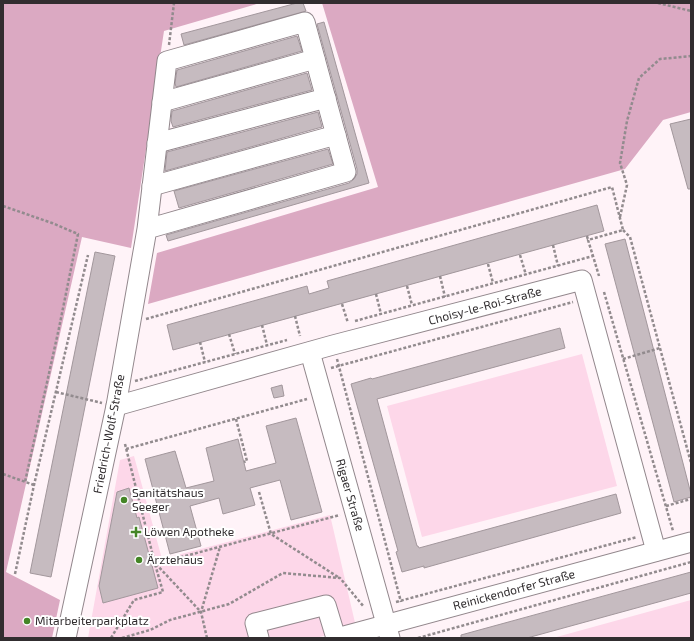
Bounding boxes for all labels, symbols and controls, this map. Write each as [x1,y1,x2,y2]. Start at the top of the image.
street label: Choisy-le-Roi-Straße [427,283,543,327]
street label: Friedrich-Wolf-Straße [90,373,126,495]
street label: Rigaer Straße [334,457,368,532]
place label: Sanitätshaus Seeger [132,485,204,513]
marker: Sanitätshaus Seeger [119,495,129,505]
place label: Löwen Apotheke [144,524,234,538]
marker: Löwen Apotheke [131,527,141,537]
place label: Ärztehaus [147,552,203,566]
marker: Ärztehaus [134,555,144,565]
street label: Reinickendorfer Straße [451,566,576,612]
place label: Mitarbeiterparkplatz [35,613,149,627]
marker: Mitarbeiterparkplatz [22,616,32,626]

